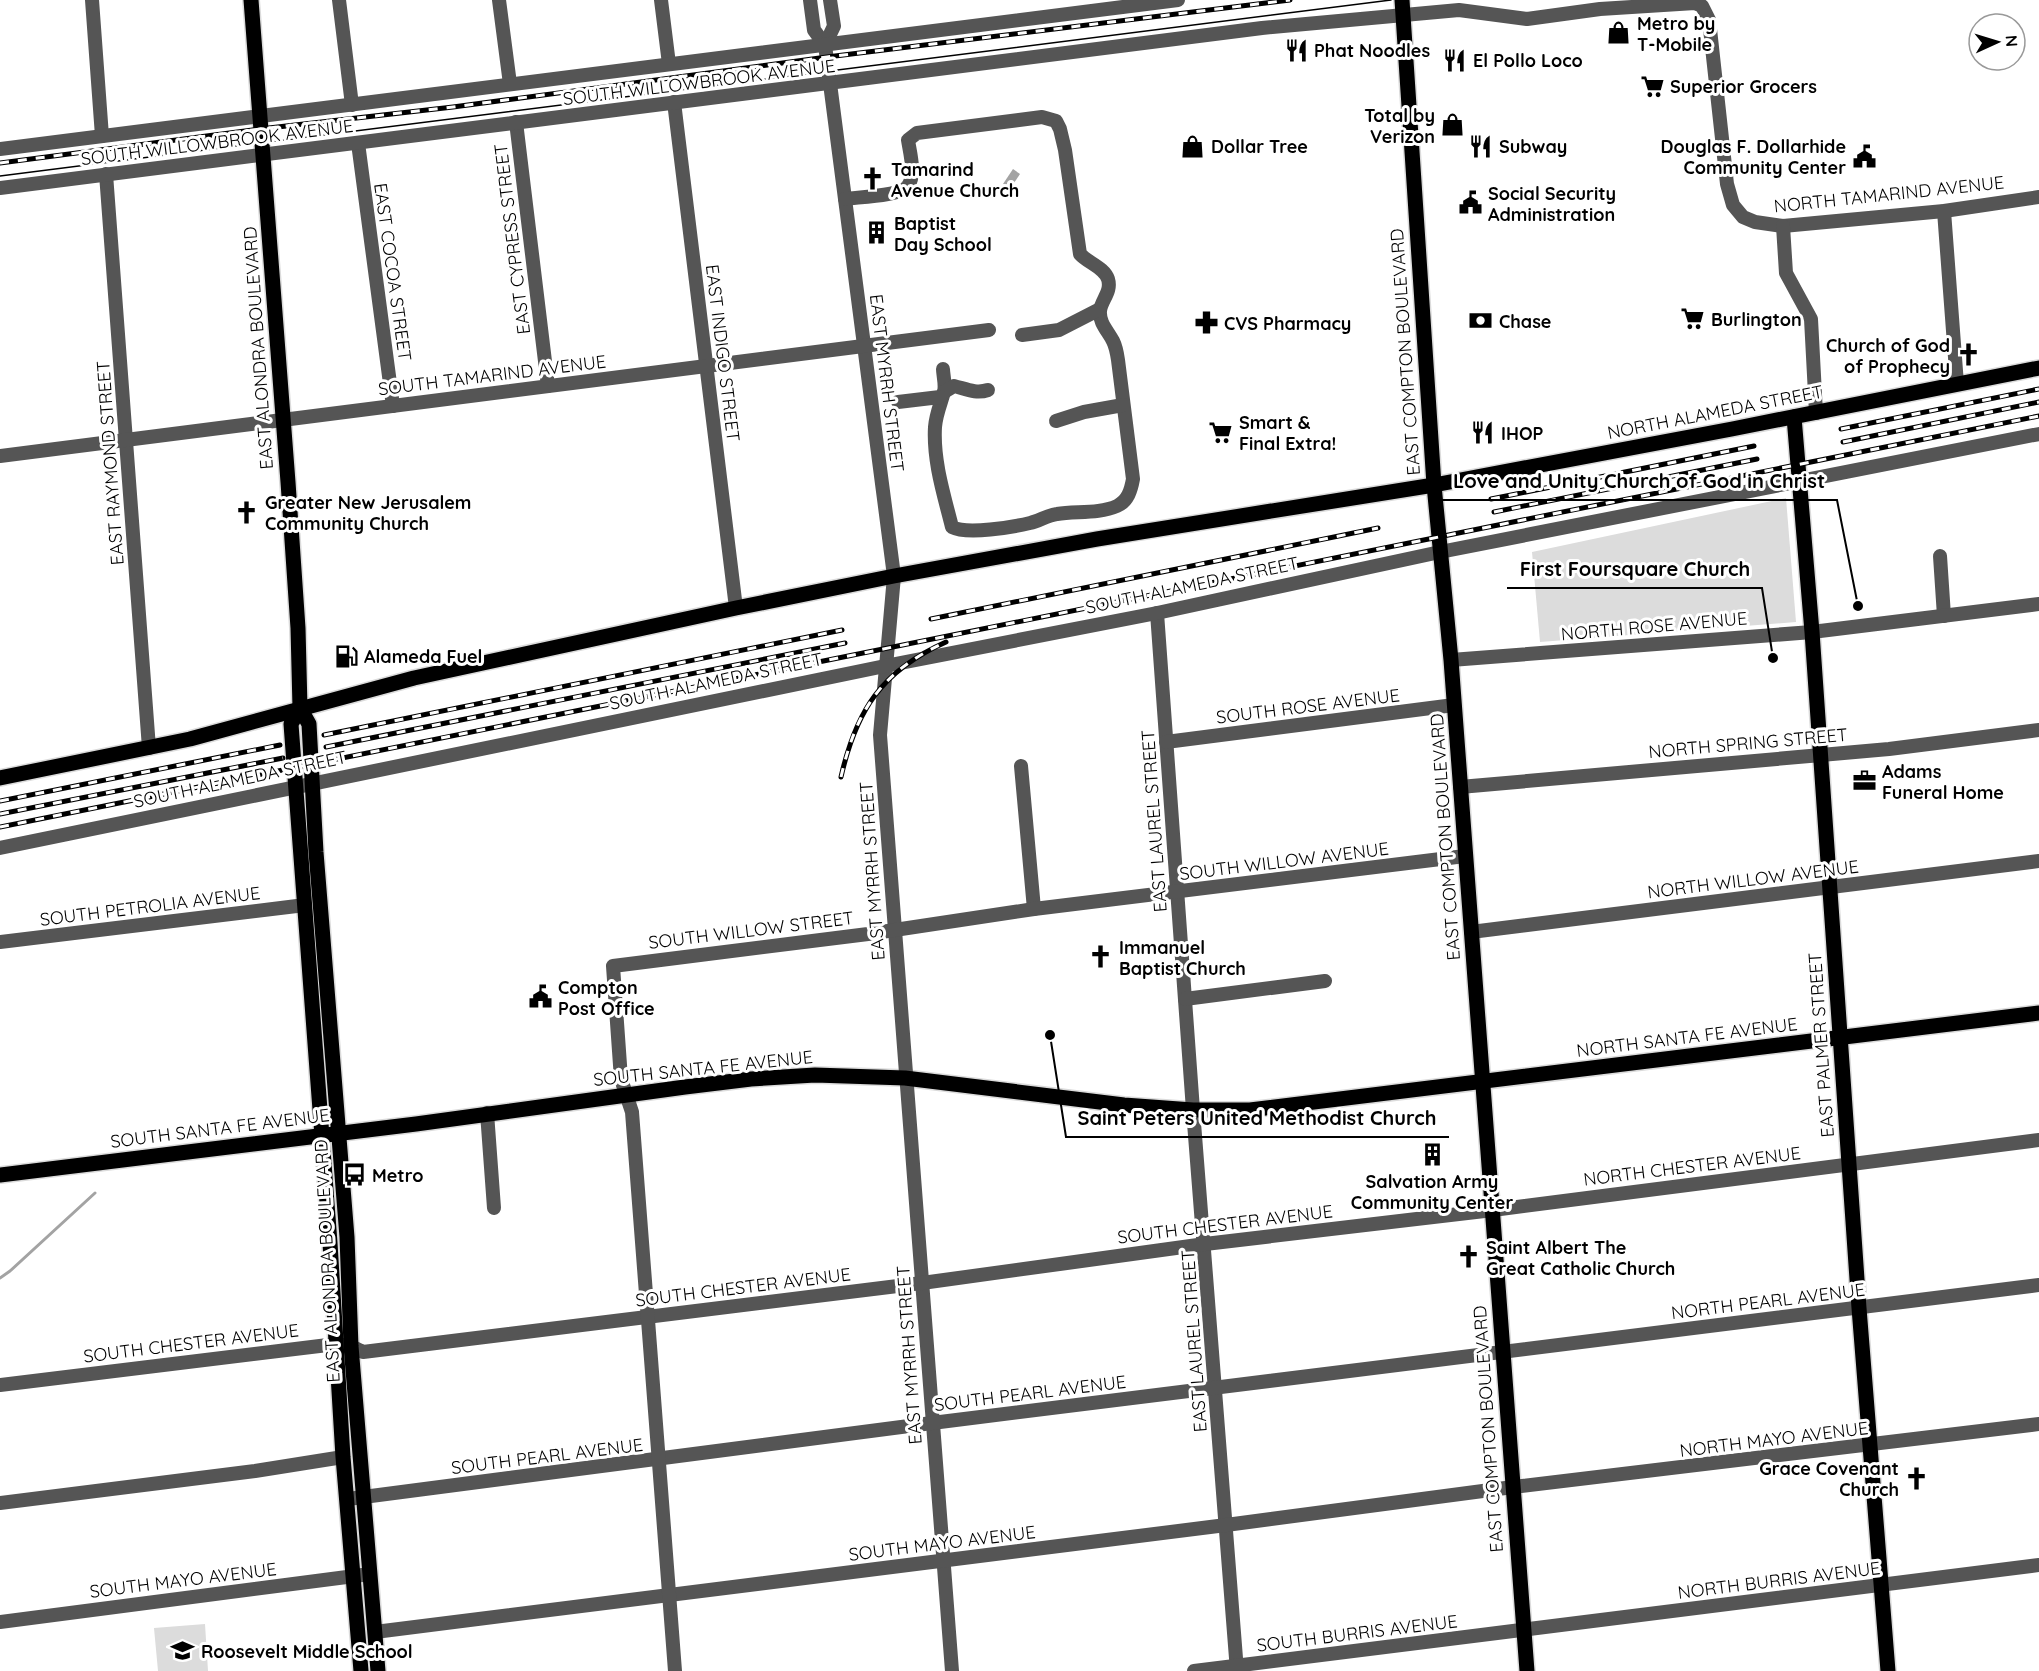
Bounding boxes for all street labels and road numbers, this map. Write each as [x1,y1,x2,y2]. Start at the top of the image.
street label: SOUTH WILLOWBROOK AVENUE [562,54,836,110]
street label: SOUTH WILLOWBROOK AVENUE [80,114,354,170]
street label: EAST CYPRESS STREET [489,142,535,336]
street label: NORTH TAMARIND AVENUE [1773,170,2005,218]
street label: EAST COCOA STREET [369,181,417,363]
street label: EAST ALONDRA BOULEVARD [238,226,278,470]
street label: EAST COMPTON BOULEVARD [1385,228,1425,476]
street label: EAST INDIGO STREET [701,263,745,443]
street label: EAST MYRRH STREET [865,293,909,473]
street label: SOUTH TAMARIND AVENUE [377,350,607,400]
street label: EAST RAYMOND STREET [91,360,129,566]
street label: NORTH ALAMEDA STREET [1605,380,1825,444]
street label: SOUTH ALAMEDA STREET [1083,551,1301,619]
street label: NORTH ROSE AVENUE [1560,606,1748,646]
street label: SOUTH ALAMEDA STREET [607,647,825,715]
street label: SOUTH ROSE AVENUE [1215,683,1401,729]
street label: EAST COMPTON BOULEVARD [1425,713,1465,961]
street label: NORTH SPRING STREET [1648,723,1849,763]
street label: EAST LAUREL STREET [1136,729,1172,913]
street label: SOUTH ALAMEDA STREET [131,745,349,813]
street label: EAST MYRRH STREET [854,781,890,961]
street label: SOUTH WILLOW AVENUE [1178,837,1390,885]
street label: NORTH WILLOW AVENUE [1646,855,1860,903]
street label: SOUTH PETROLIA AVENUE [38,881,262,931]
street label: SOUTH WILLOW STREET [647,906,855,954]
street label: EAST PALMER STREET [1803,952,1839,1138]
street label: NORTH SANTA FE AVENUE [1575,1012,1799,1062]
street label: SOUTH SANTA FE AVENUE [592,1045,814,1091]
street label: SOUTH SANTA FE AVENUE [109,1103,331,1153]
street label: EAST ALONDRA BOULEVARD [309,1139,345,1383]
street label: NORTH CHESTER AVENUE [1582,1141,1802,1191]
street label: SOUTH CHESTER AVENUE [1116,1199,1334,1249]
street label: EAST LAUREL STREET [1176,1249,1212,1433]
street label: SOUTH CHESTER AVENUE [634,1262,852,1312]
street label: EAST MYRRH STREET [891,1265,927,1445]
street label: NORTH PEARL AVENUE [1670,1278,1866,1324]
street label: EAST COMPTON BOULEVARD [1468,1305,1508,1553]
street label: SOUTH CHESTER AVENUE [82,1318,300,1368]
street label: SOUTH PEARL AVENUE [933,1370,1127,1416]
street label: NORTH MAYO AVENUE [1678,1416,1870,1462]
street label: SOUTH PEARL AVENUE [450,1433,644,1479]
street label: SOUTH MAYO AVENUE [847,1520,1037,1566]
street label: NORTH BURRIS AVENUE [1676,1556,1882,1604]
street label: SOUTH MAYO AVENUE [88,1557,278,1603]
street label: SOUTH BURRIS AVENUE [1255,1609,1459,1657]

